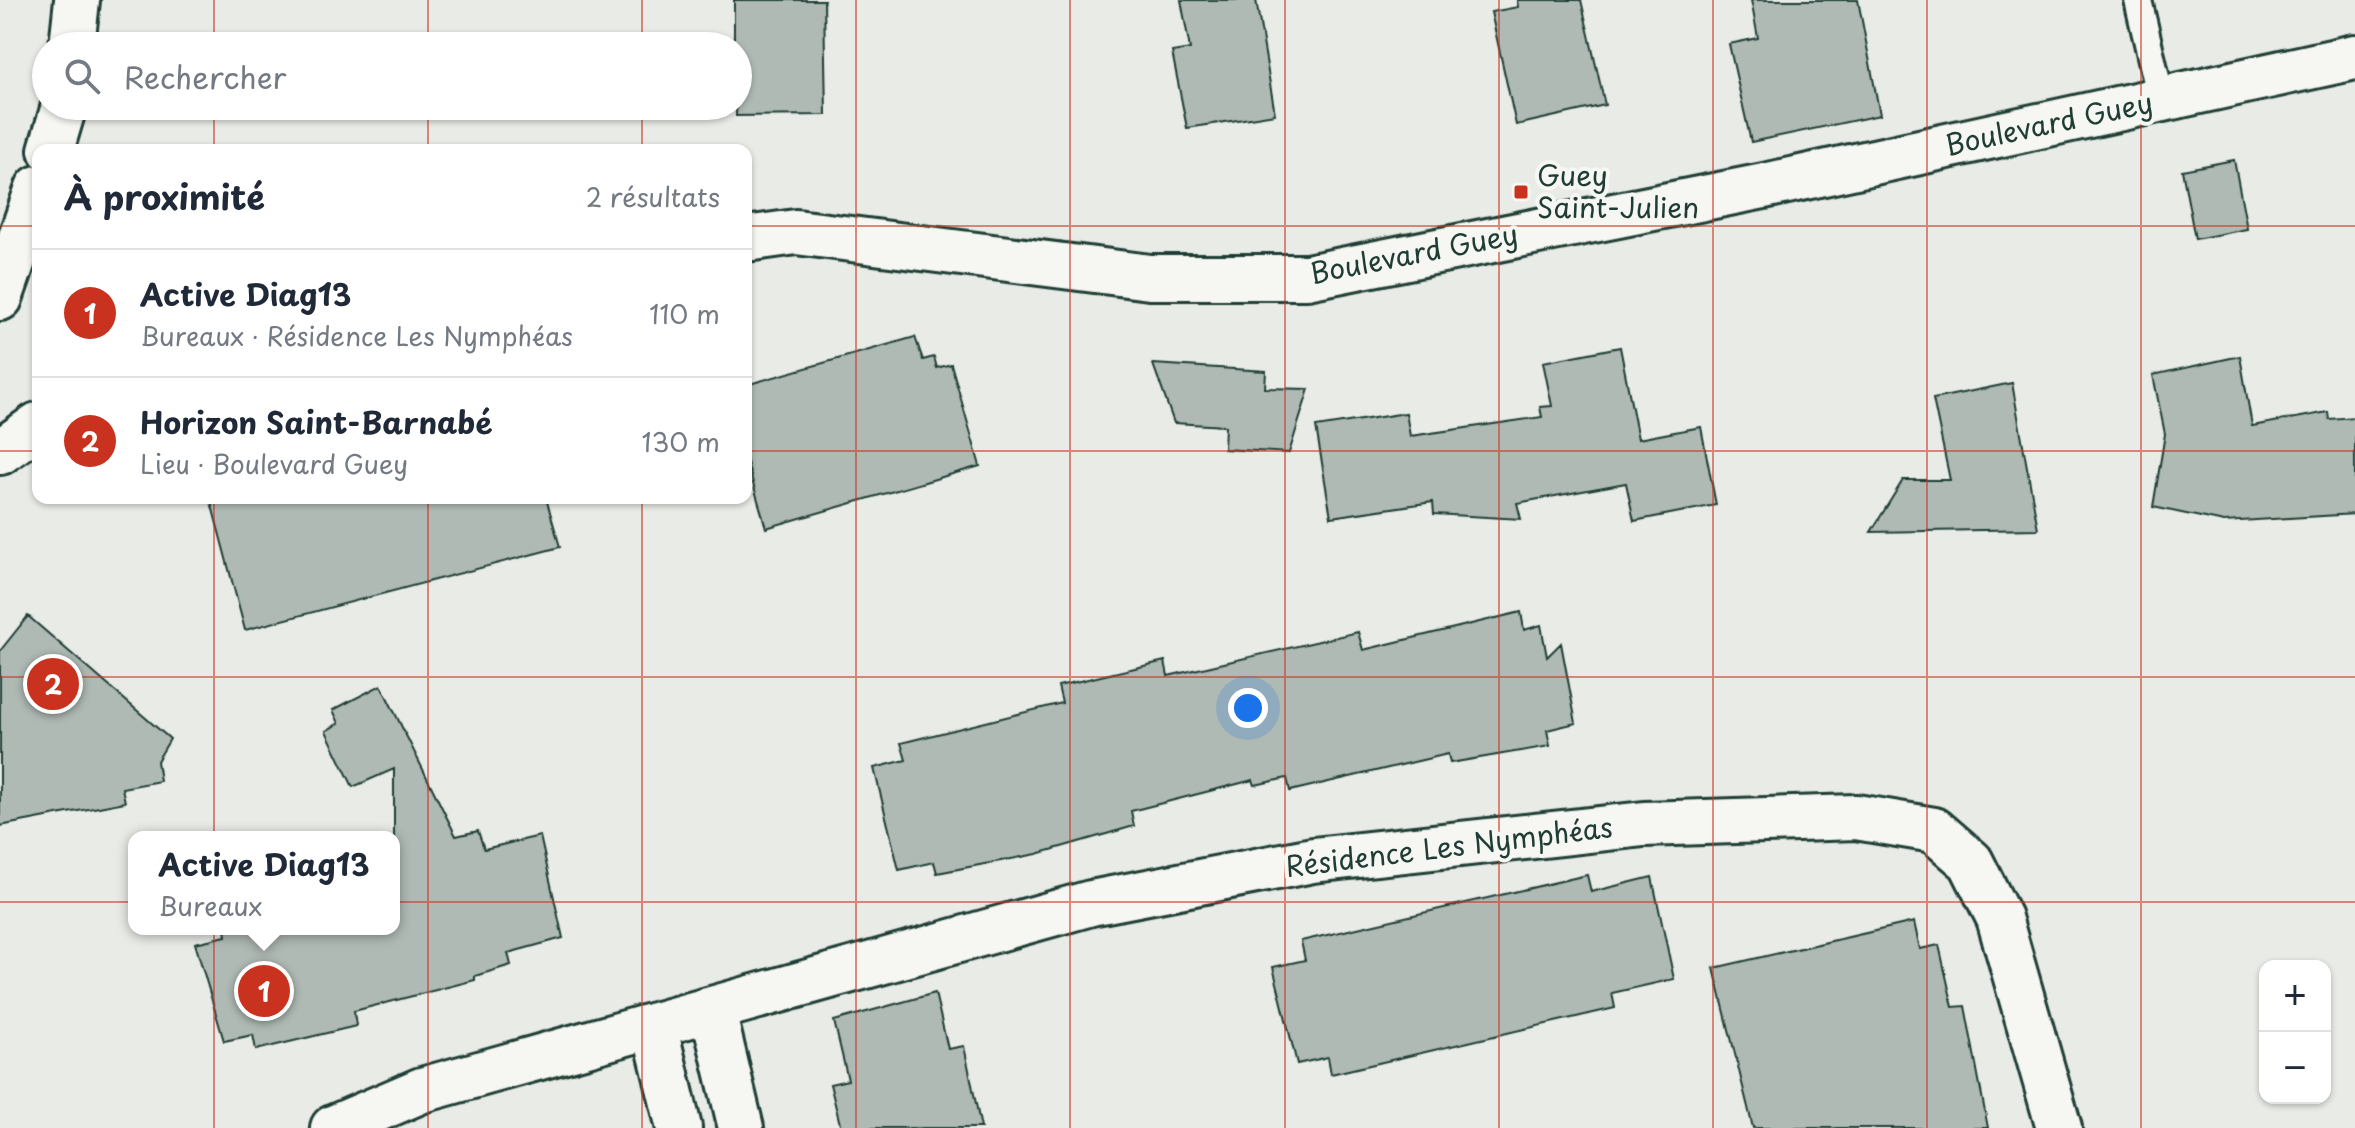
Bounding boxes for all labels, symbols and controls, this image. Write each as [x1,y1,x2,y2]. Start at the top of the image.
search box [32,32,752,120]
icon: search [60,54,104,98]
text: Rechercher [124,54,287,99]
street label: Boulevard Guey [1941,80,2156,166]
place label: Guey Saint-Julien [1537,153,1699,228]
text: À proximité [64,170,265,222]
text: 2 résultats [586,177,720,216]
marker: Guey Saint-Julien [1512,183,1530,201]
street label: Boulevard Guey [1306,211,1521,294]
text: Active Diag13 [140,271,351,316]
text: 1 [84,294,96,333]
text: 110 m [649,294,720,333]
text: Bureaux · Résidence Les Nymphéas [140,316,573,355]
text: Horizon Saint-Barnabé [140,399,492,444]
text: 2 [81,422,99,461]
text: 130 m [641,422,720,461]
text: Lieu · Boulevard Guey [140,444,408,483]
pin: 2 [27,654,79,714]
your location [1228,688,1268,728]
street label: Résidence Les Nymphéas [1283,804,1615,887]
popup [128,831,400,935]
text: Active Diag13 [158,841,370,886]
text: Bureaux [158,886,262,925]
map controls [2259,960,2331,1104]
button: + [2259,960,2331,1032]
pin: 1 [238,961,290,1021]
button: − [2259,1032,2331,1104]

